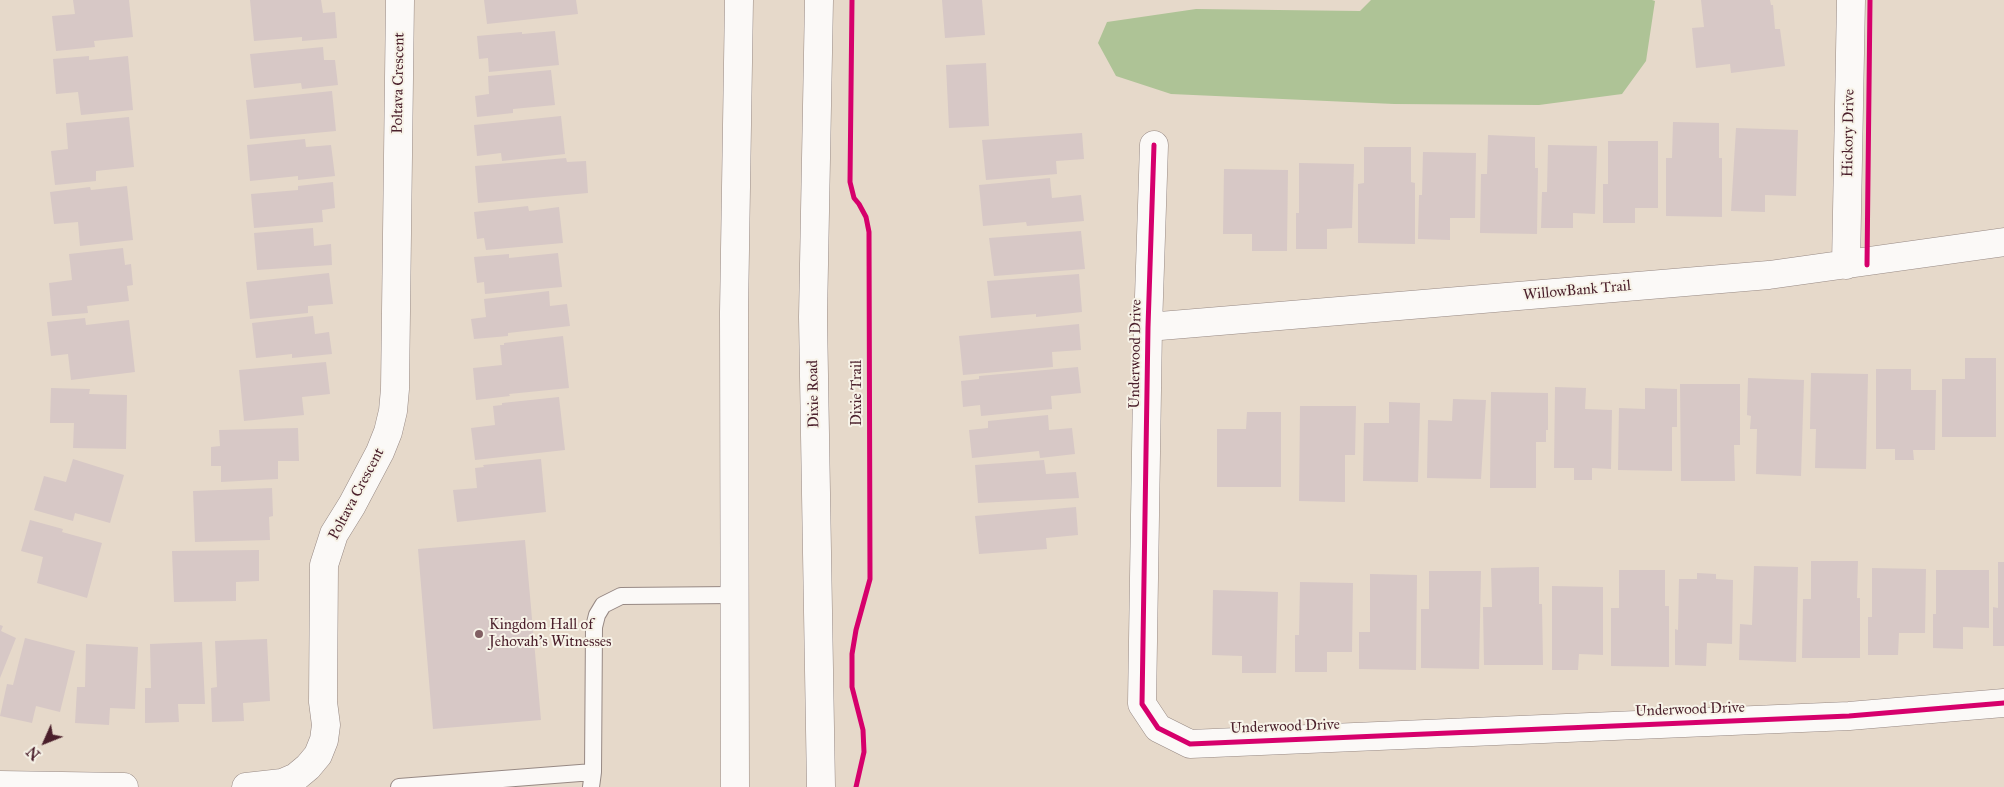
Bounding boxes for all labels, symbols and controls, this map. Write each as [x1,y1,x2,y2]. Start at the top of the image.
street label: Poltava Crescent [389,32,409,134]
street label: Hickory Drive [1839,89,1859,177]
street label: WillowBank Trail [1522,277,1632,305]
street label: Underwood Drive [1126,299,1146,409]
street label: Dixie Road [804,360,824,428]
street label: Dixie Trail [848,360,866,426]
street label: Poltava Crescent [325,445,389,543]
place label: Kingdom Hall of Jehovah's Witnesses [489,616,612,651]
marker: Kingdom Hall of Jehovah's Witnesses [473,628,485,640]
street label: Underwood Drive [1635,699,1745,721]
street label: Underwood Drive [1230,716,1340,738]
north arrow [20,717,70,767]
text: N [24,743,44,763]

